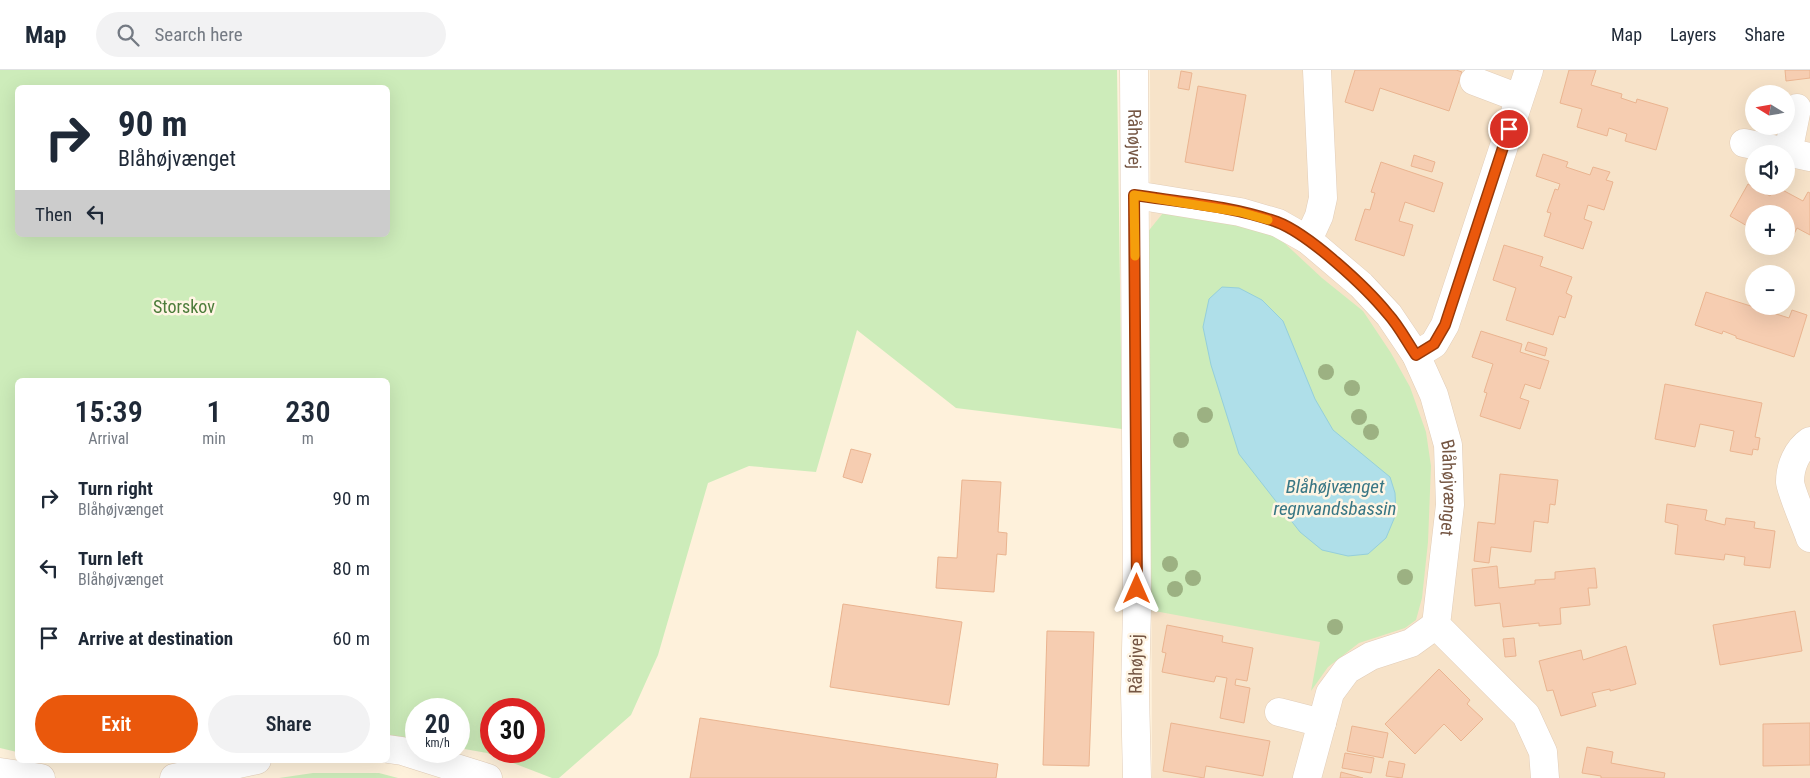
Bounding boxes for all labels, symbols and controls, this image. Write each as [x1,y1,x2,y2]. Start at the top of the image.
search box [96,12,446,57]
text: Map [25,21,66,49]
icon: search [114,21,142,49]
text: Search here [154,23,243,46]
text: Map [1611,24,1642,45]
text: Layers [1670,24,1717,45]
text: Share [1745,24,1785,45]
north arrow [1745,85,1795,135]
map controls [1745,85,1795,315]
text: 90 m [118,104,187,145]
icon: right [35,105,100,170]
pin [1488,108,1530,150]
street label: Råhøjvej [1124,109,1146,169]
icon: arrive [1495,115,1523,143]
button: sound [1745,145,1795,195]
text: Blåhøjvænget [118,146,236,171]
icon: left [82,200,110,228]
text: Then [35,203,72,226]
button: + [1745,205,1795,255]
button: − [1745,265,1795,315]
park label: Storskov [153,296,215,317]
text: 15:39 [74,394,143,429]
text: 1 [206,394,222,429]
text: 230 [285,394,330,429]
text: Arrival [88,429,129,448]
text: min [202,429,226,448]
text: m [302,429,314,448]
street label: Blåhøjvænget [1436,437,1461,537]
water label: Blåhøjvænget regnvandsbassin [1273,475,1397,520]
text: Turn right [78,477,153,500]
icon: right [35,484,63,512]
text: 90 m [333,487,370,510]
text: Blåhøjvænget [78,500,164,519]
text: Turn left [78,547,143,570]
icon: left [35,554,63,582]
text: 80 m [333,557,370,580]
position arrow [1110,562,1162,614]
text: Blåhøjvænget [78,570,164,589]
icon: arrive [35,624,63,652]
text: Arrive at destination [78,627,233,650]
text: 60 m [333,627,370,650]
street label: Råhøjvej [1124,634,1147,694]
button: Exit [35,695,198,753]
button: Share [208,695,370,753]
speed limit sign: 30 [480,698,545,763]
text: 20 [425,710,450,739]
text: km/h [425,736,450,750]

